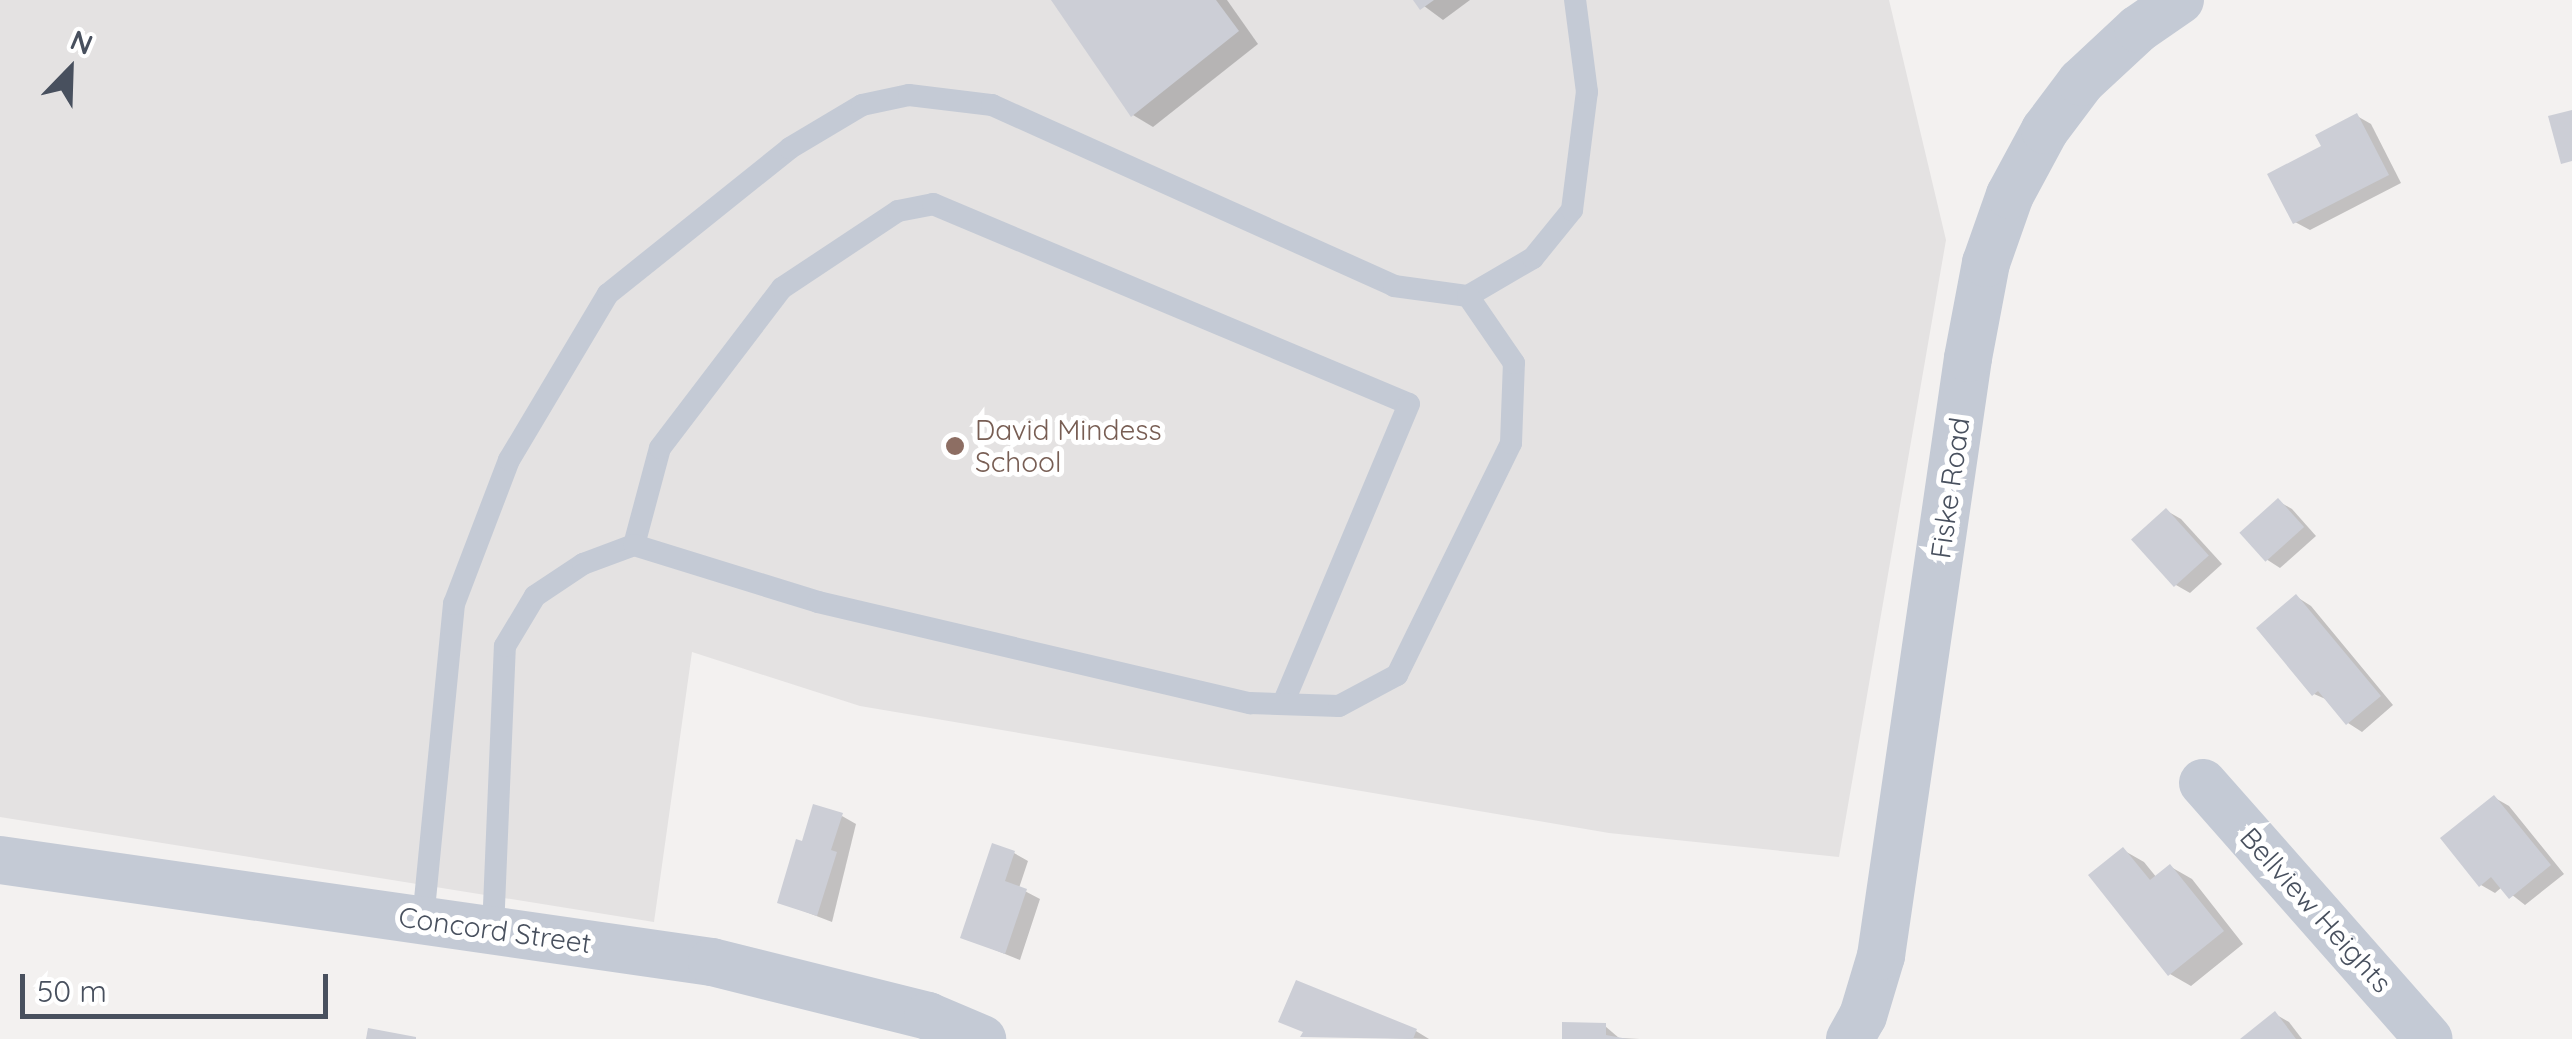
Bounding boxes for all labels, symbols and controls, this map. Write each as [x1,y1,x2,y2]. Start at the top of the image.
north arrow [20,20,120,120]
text: N [66,22,98,62]
place label: David Mindess School [975,413,1162,479]
street label: Fiske Road [1923,415,1977,561]
marker: David Mindess School [944,435,966,457]
street label: Bellview Heights [2233,821,2399,999]
street label: Concord Street [397,900,593,960]
scale bar [25,954,332,1016]
text: 50 m [37,972,107,1010]

